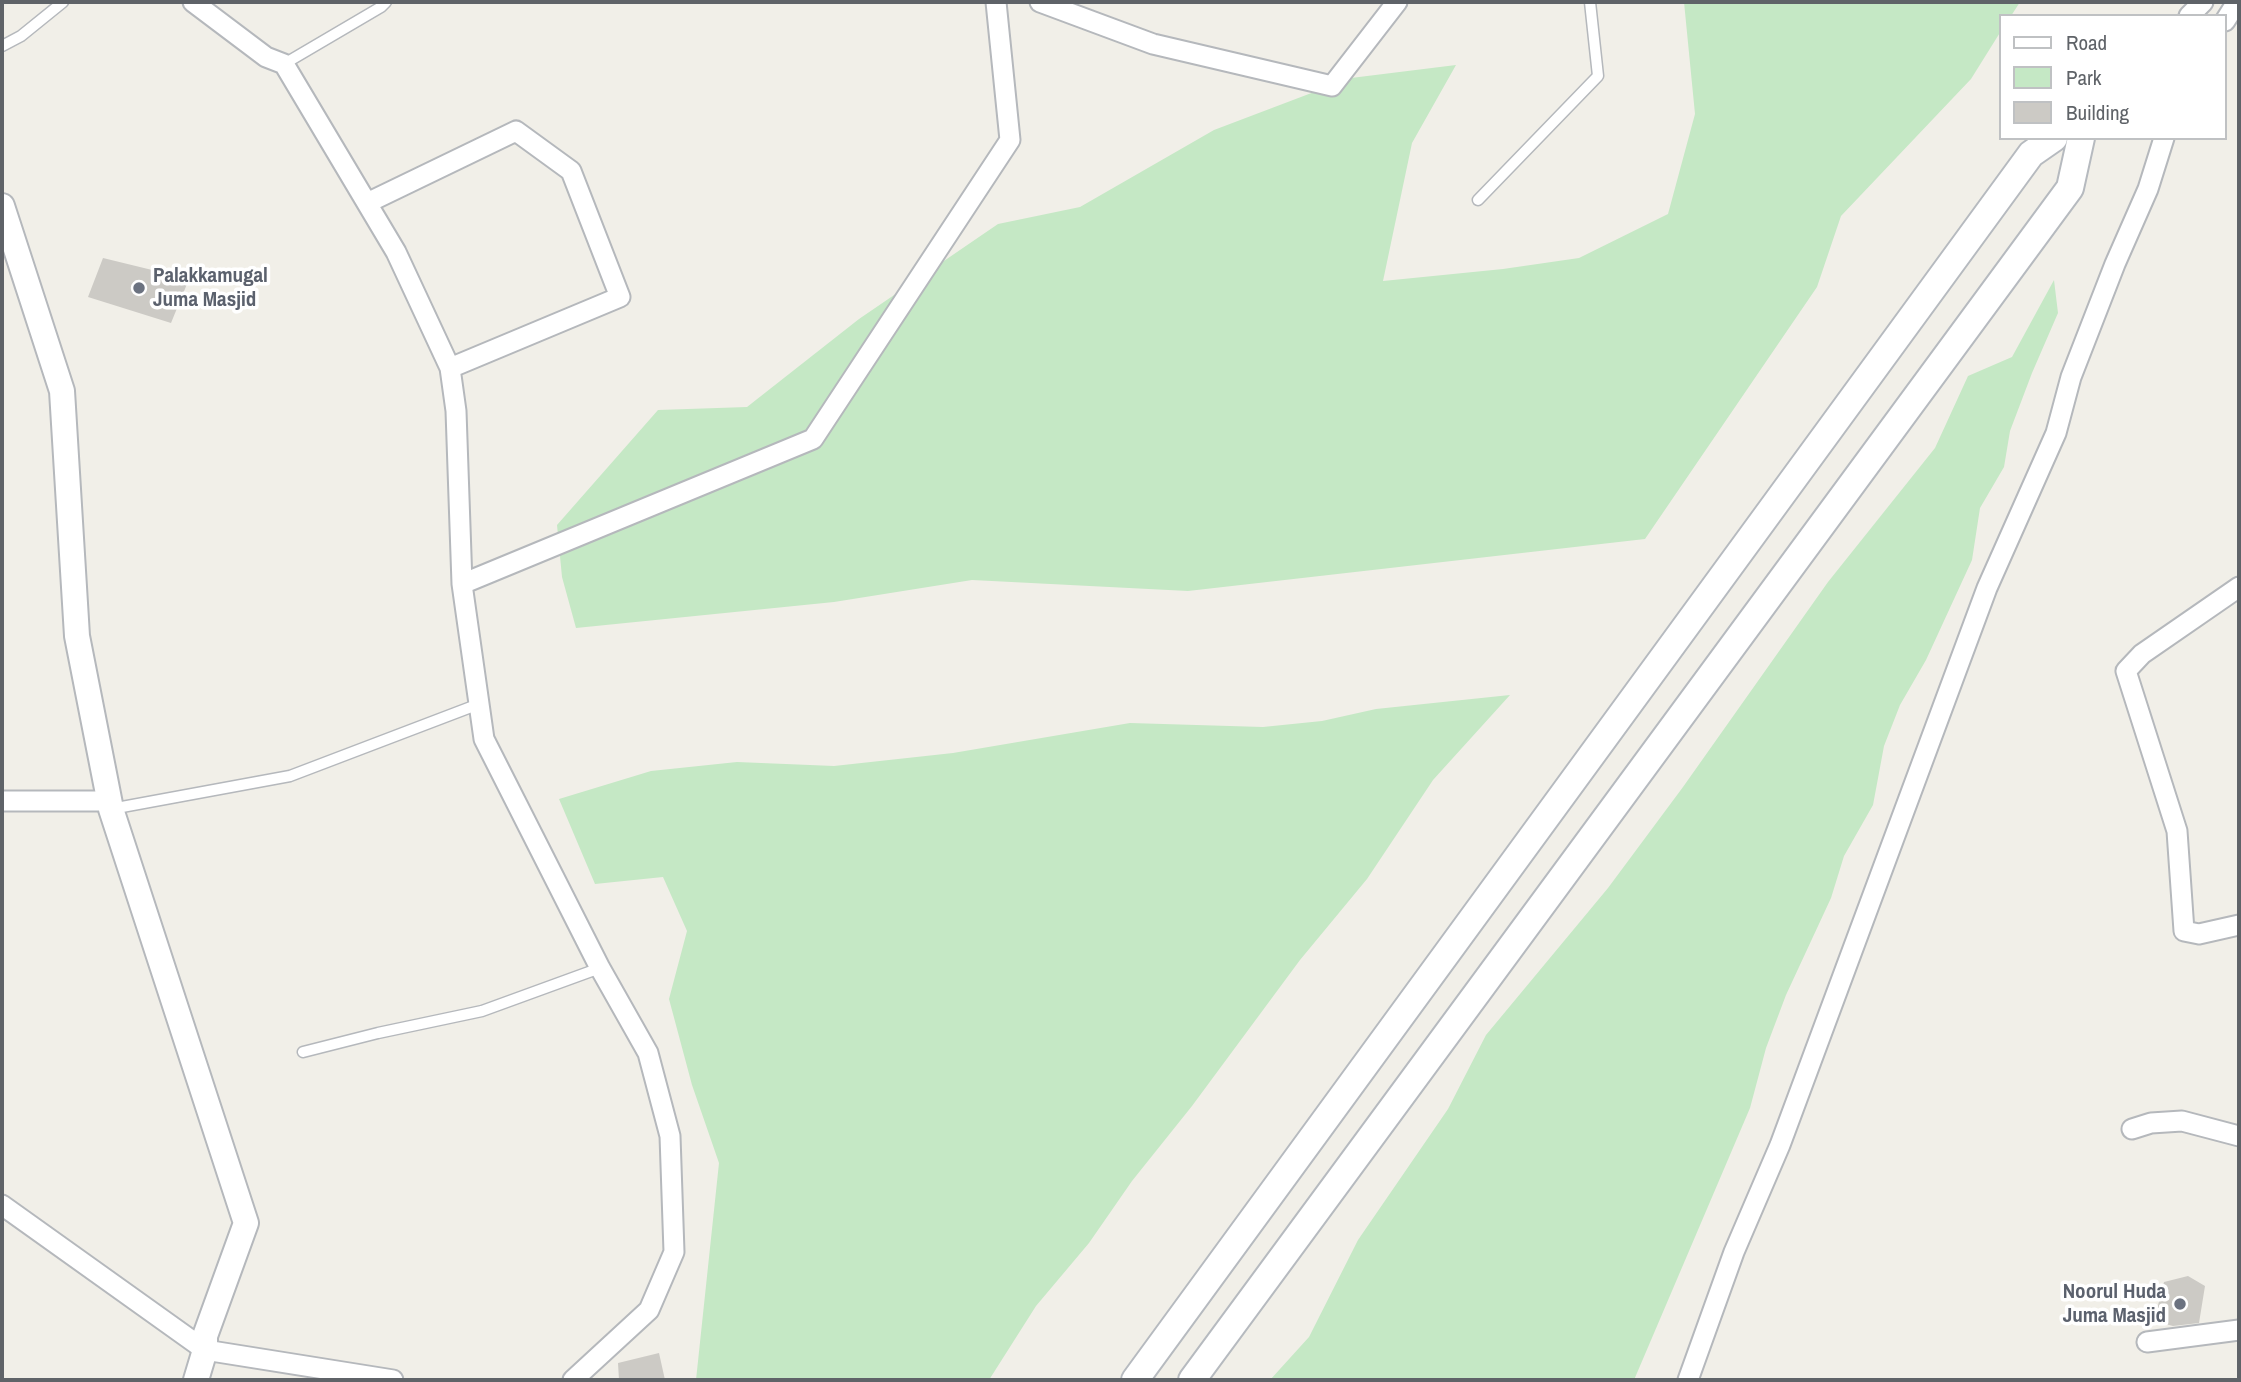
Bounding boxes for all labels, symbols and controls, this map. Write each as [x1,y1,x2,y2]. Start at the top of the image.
legend [2000,14,2227,140]
text: Road [2066,28,2107,57]
text: Park [2066,63,2101,92]
text: Building [2066,98,2129,127]
place label: Palakkamugal Juma Masjid [153,263,268,313]
marker: Palakkamugal Juma Masjid [131,280,147,296]
place label: Noorul Huda Juma Masjid [2063,1279,2166,1329]
marker: Noorul Huda Juma Masjid [2172,1296,2188,1312]

